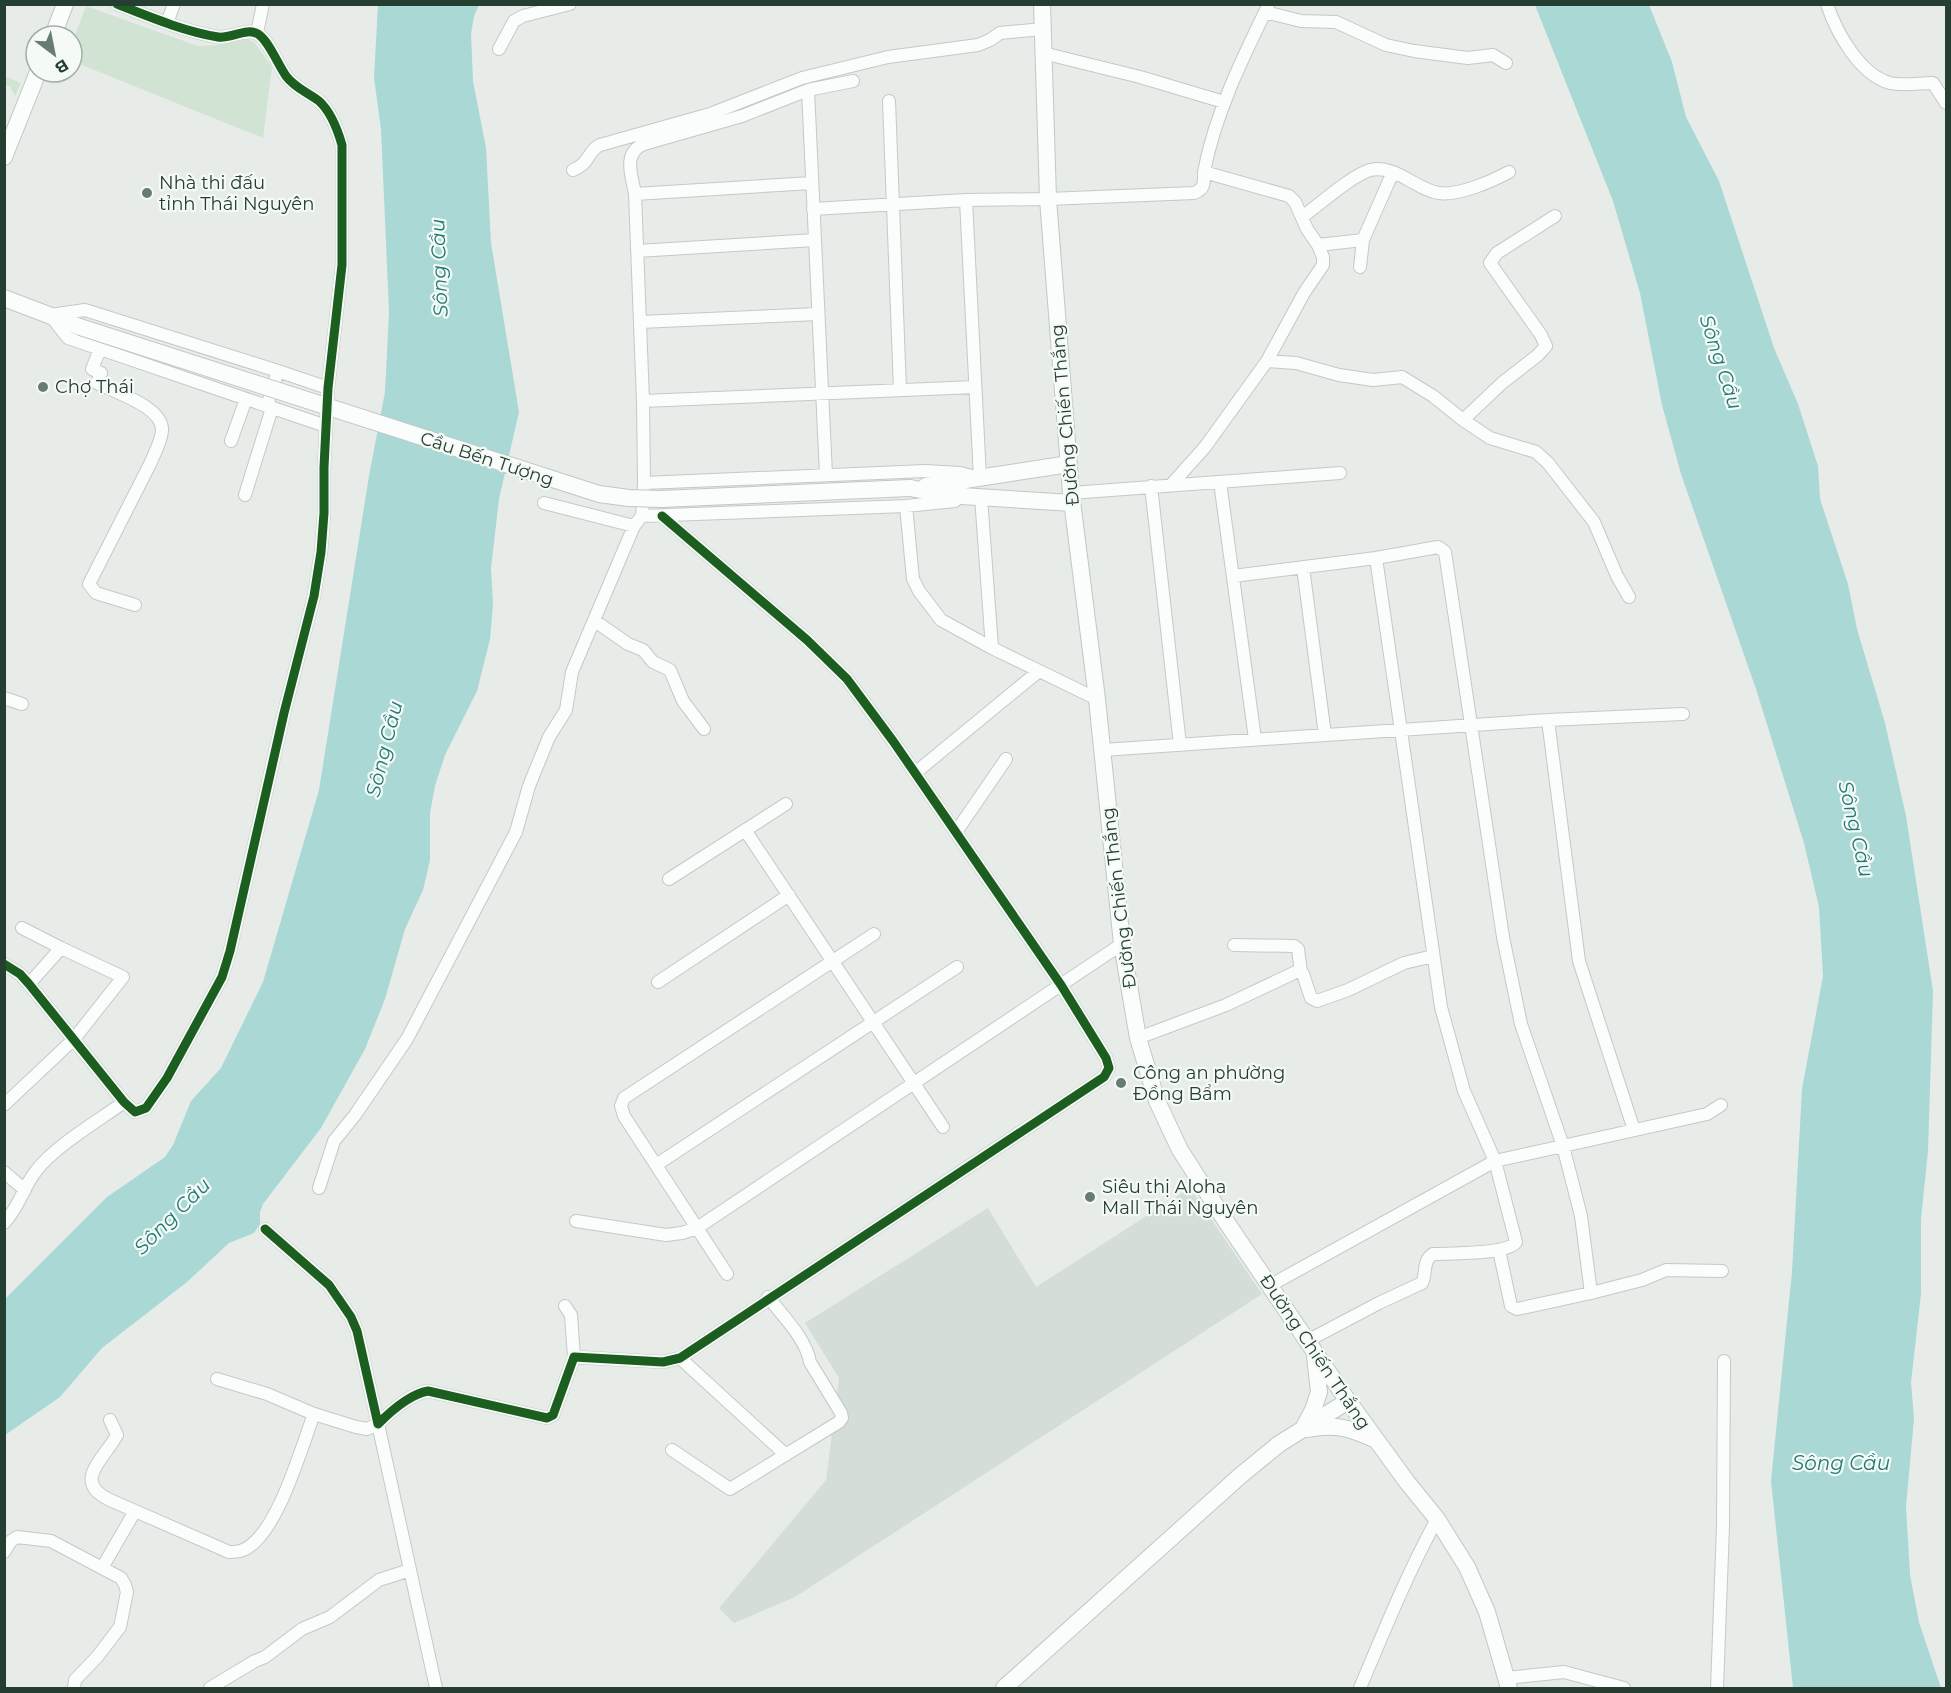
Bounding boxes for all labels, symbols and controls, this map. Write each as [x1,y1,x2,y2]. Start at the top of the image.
north arrow [24,24,84,84]
text: B [51,55,72,78]
place label: Nhà thi đấu tỉnh Thái Nguyên [159,172,314,215]
marker: Nhà thi đấu tỉnh Thái Nguyên [140,186,154,200]
water label: Sông Cầu [425,218,453,318]
water label: Sông Cầu [1694,312,1748,412]
street label: Đường Chiến Thắng [1046,323,1084,507]
place label: Chợ Thái [55,376,134,398]
marker: Chợ Thái [36,380,50,394]
street label: Cầu Bến Tượng [417,427,557,491]
water label: Sông Cầu [360,698,408,800]
water label: Sông Cầu [1833,778,1879,880]
street label: Đường Chiến Thắng [1097,806,1141,990]
place label: Công an phường Đồng Bẩm [1133,1062,1285,1105]
marker: Công an phường Đồng Bẩm [1114,1076,1128,1090]
water label: Sông Cầu [129,1173,215,1259]
place label: Siêu thị Aloha Mall Thái Nguyên [1102,1176,1258,1219]
marker: Siêu thị Aloha Mall Thái Nguyên [1083,1190,1097,1204]
street label: Đường Chiến Thắng [1255,1270,1375,1434]
water label: Sông Cầu [1792,1451,1890,1475]

